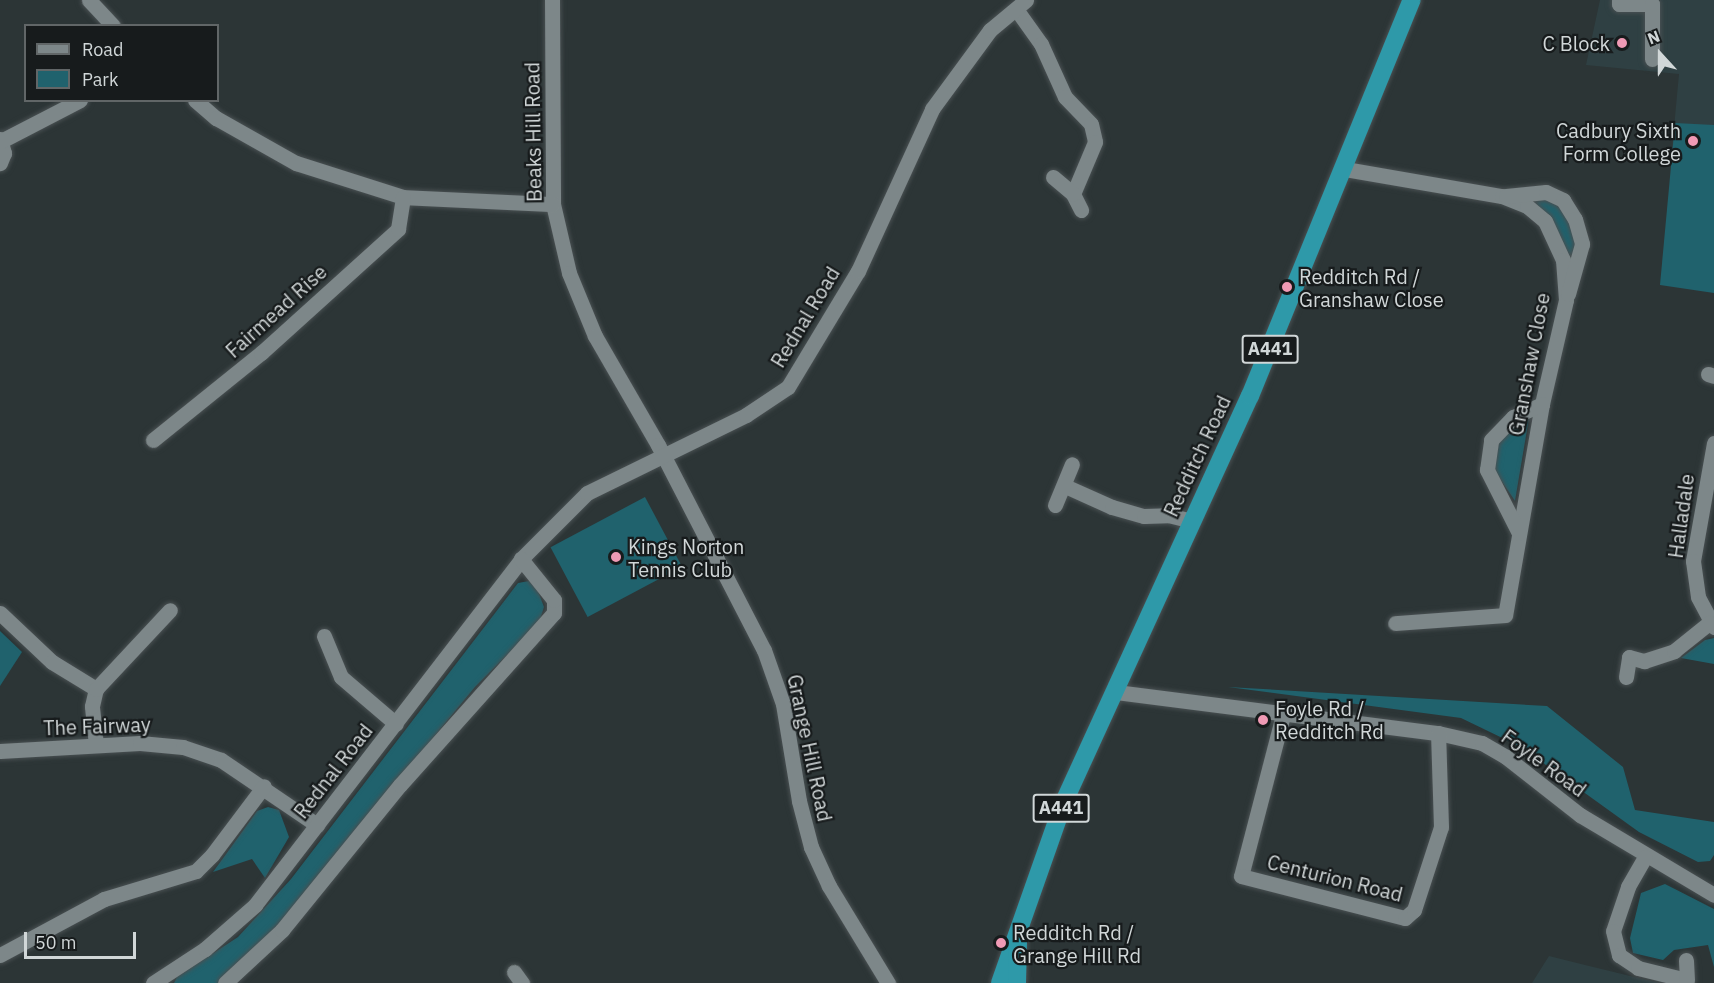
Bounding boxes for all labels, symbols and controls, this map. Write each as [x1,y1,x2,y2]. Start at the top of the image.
legend [24,24,219,102]
north arrow [1630,24,1690,84]
text: N [1645,26,1663,49]
place label: C Block [1543,31,1610,55]
marker: C Block [1615,36,1629,50]
text: Road [82,38,123,61]
street label: Beaks Hill Road [520,62,546,202]
text: Park [82,68,118,91]
place label: Cadbury Sixth Form College [1556,118,1681,165]
marker: Cadbury Sixth Form College [1686,134,1700,148]
street label: Fairmead Rise [221,259,331,363]
street label: Rednal Road [766,262,844,372]
place label: Redditch Rd / Granshaw Close [1299,264,1444,311]
marker: Redditch Rd / Granshaw Close [1280,280,1294,294]
street label: Granshaw Close [1503,291,1555,437]
road number: A441 [1242,334,1298,364]
street label: Redditch Road [1158,392,1236,520]
street label: Halladale [1663,472,1699,560]
place label: Kings Norton Tennis Club [628,534,744,581]
marker: Kings Norton Tennis Club [609,550,623,564]
street label: Grange Hill Road [783,672,837,824]
place label: Foyle Rd / Redditch Rd [1275,696,1384,743]
street label: The Fairway [43,712,151,740]
marker: Foyle Rd / Redditch Rd [1256,713,1270,727]
street label: Rednal Road [289,719,377,823]
street label: Foyle Road [1497,724,1591,802]
road number: A441 [1032,793,1090,823]
street label: Centurion Road [1265,850,1405,906]
scale bar [27,920,140,958]
place label: Redditch Rd / Grange Hill Rd [1013,920,1141,967]
text: 50 m [35,931,77,954]
marker: Redditch Rd / Grange Hill Rd [994,936,1008,950]

